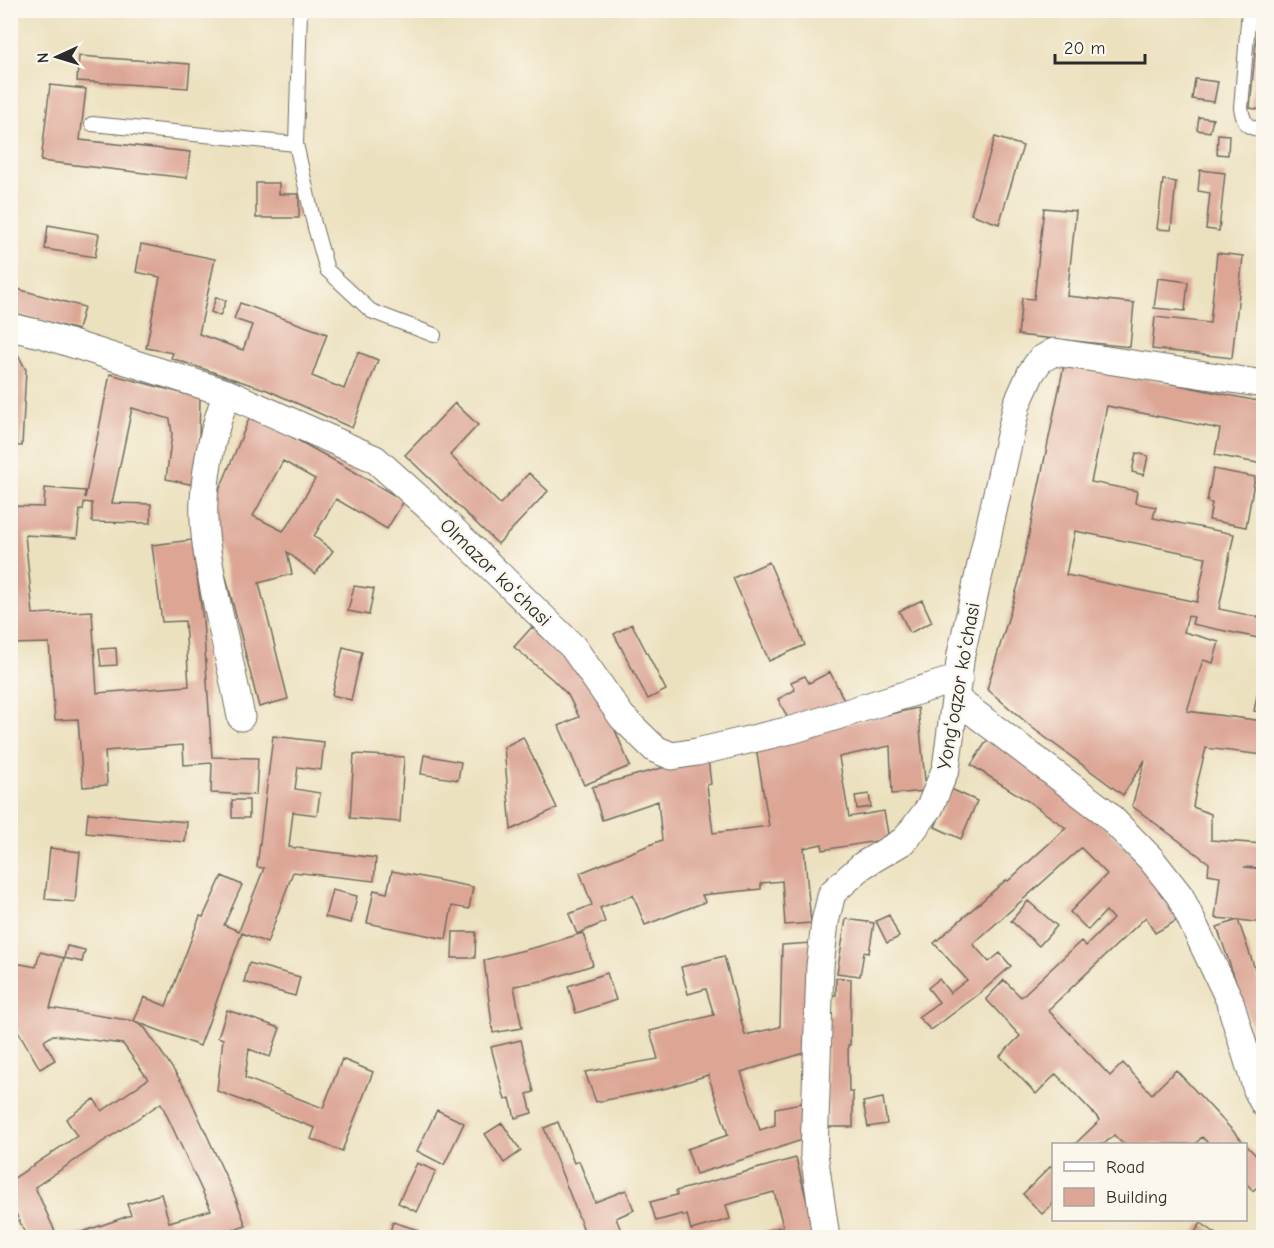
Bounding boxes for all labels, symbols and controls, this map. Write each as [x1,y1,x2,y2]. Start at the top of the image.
north arrow [27,27,87,87]
scale bar [1055,27,1145,65]
text: 20 m [1064,38,1105,59]
text: N [34,52,52,64]
street label: Olmazor koʻchasi [435,514,556,631]
street label: Yongʻoqzor koʻchasi [932,601,985,772]
legend [1052,1143,1247,1221]
text: Road [1106,1157,1145,1178]
text: Building [1106,1187,1168,1208]

